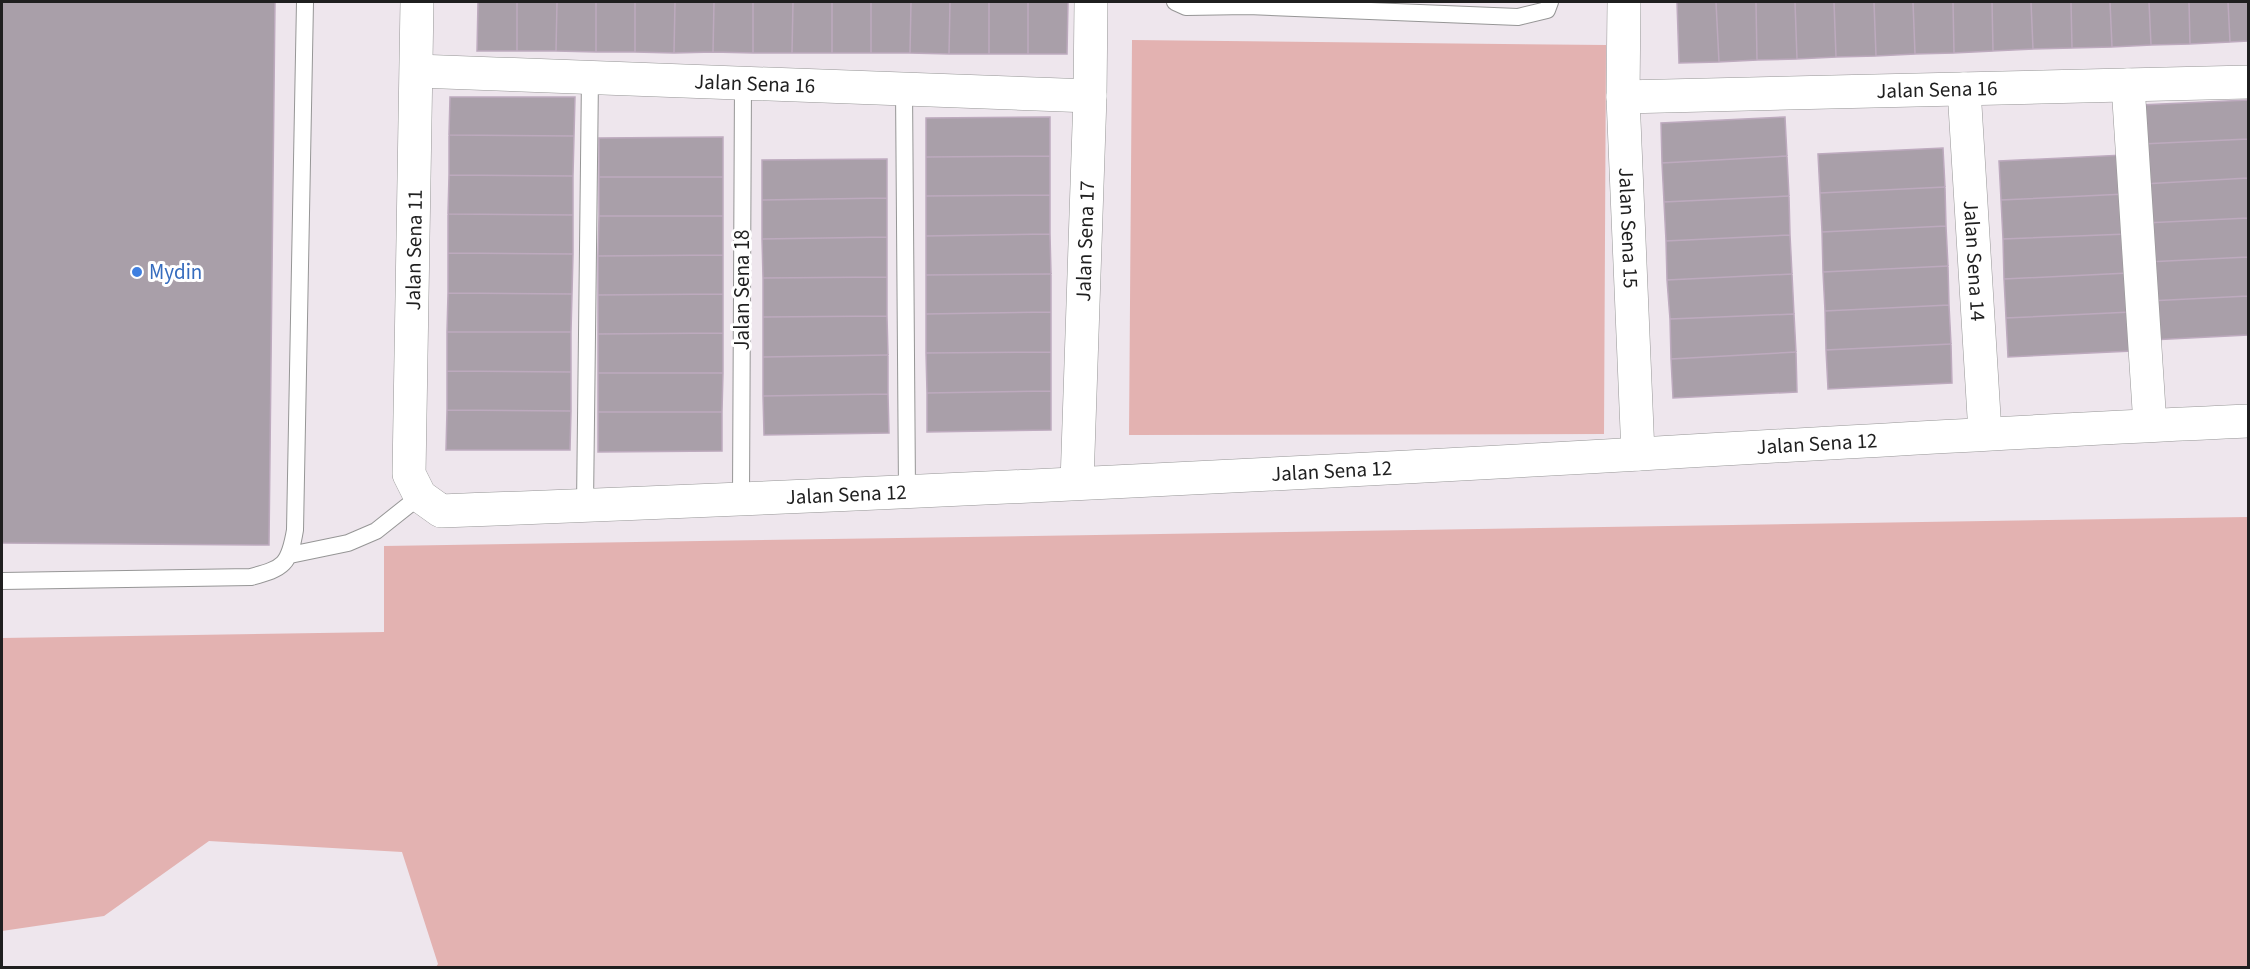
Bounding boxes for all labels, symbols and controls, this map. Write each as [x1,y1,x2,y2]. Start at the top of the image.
street label: Jalan Sena 16 [694,66,816,101]
street label: Jalan Sena 16 [1876,73,1998,106]
street label: Jalan Sena 15 [1611,167,1646,289]
street label: Jalan Sena 17 [1068,180,1102,302]
street label: Jalan Sena 11 [398,189,430,311]
street label: Jalan Sena 14 [1956,199,1993,322]
street label: Jalan Sena 18 [727,229,757,351]
place label: Mydin [149,257,202,287]
marker: Mydin [130,265,144,279]
street label: Jalan Sena 12 [1756,425,1878,462]
street label: Jalan Sena 12 [1270,453,1393,489]
street label: Jalan Sena 12 [785,477,907,512]

